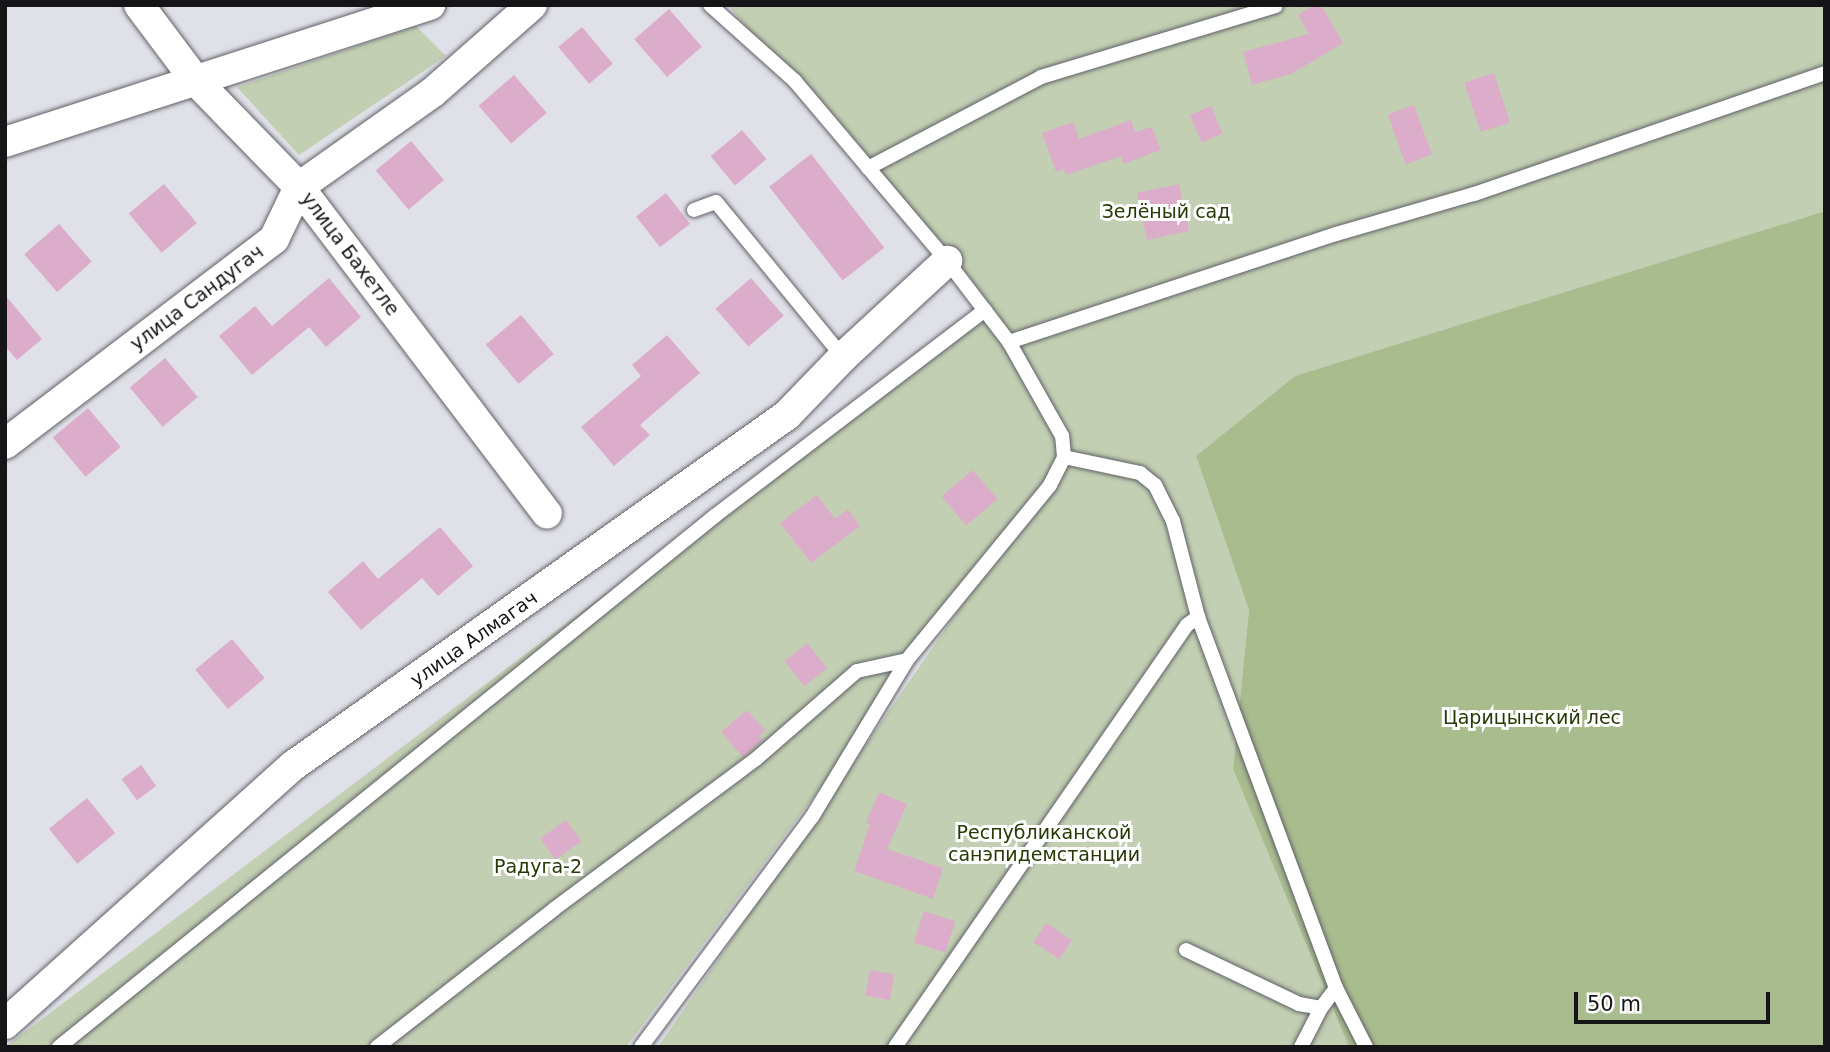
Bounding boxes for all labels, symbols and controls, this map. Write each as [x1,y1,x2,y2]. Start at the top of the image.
street label: улица Бахетле [296,188,404,320]
park label: Зелёный сад [1102,201,1230,223]
street label: улица Сандугач [126,240,268,356]
street label: улица Алмагач [406,587,542,691]
park label: Царицынский лес [1443,707,1621,729]
park label: Республиканской санэпидемстанции [948,822,1140,866]
park label: Радуга-2 [494,856,582,878]
scale bar [1578,978,1774,1022]
text: 50 m [1587,992,1641,1016]

